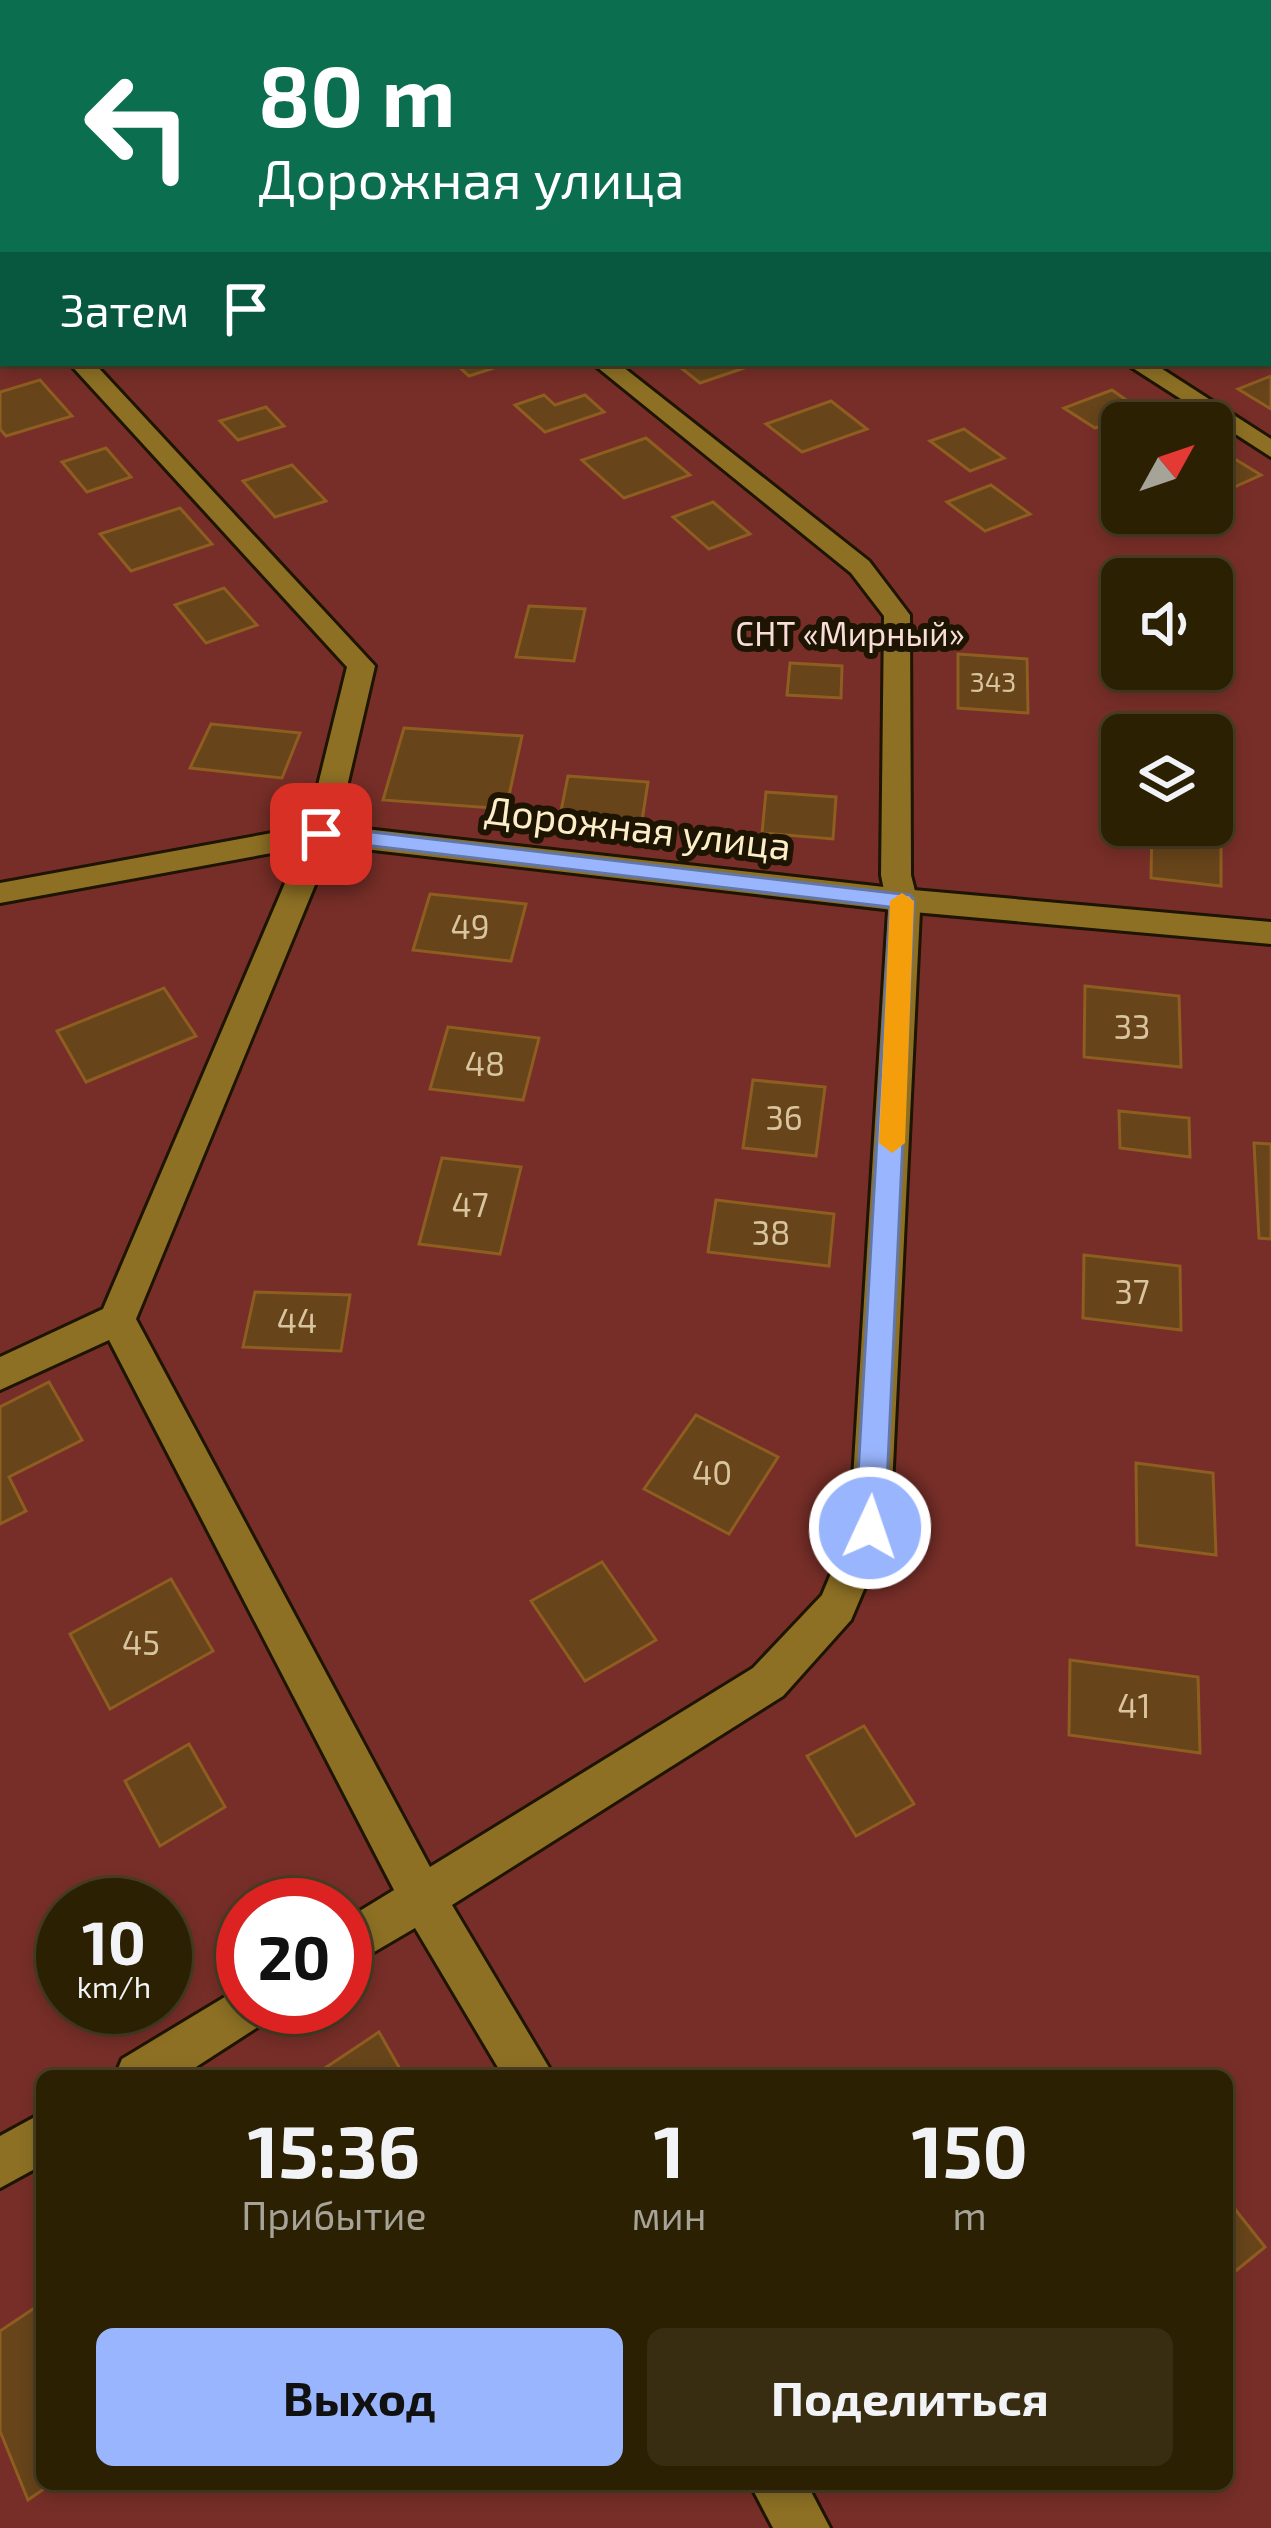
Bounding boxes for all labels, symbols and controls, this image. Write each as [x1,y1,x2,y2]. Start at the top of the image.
text: 80 m [258,43,455,144]
icon: left [60,48,216,204]
text: Дорожная улица [258,145,684,210]
icon: arrive [213,276,279,342]
text: Затем [60,282,189,336]
north arrow [1101,402,1233,534]
map controls [1101,402,1233,846]
button: sound [1101,558,1233,690]
park label: СНТ «Мирный» [735,613,965,653]
house number: 343 [970,665,1016,697]
button: layers [1101,714,1233,846]
pin [270,783,372,885]
street label: Дорожная улица [482,784,794,870]
icon: arrive [288,801,354,867]
house number: 49 [450,906,490,946]
house number: 33 [1114,1006,1150,1046]
house number: 48 [465,1043,505,1083]
house number: 36 [765,1097,803,1137]
house number: 47 [451,1184,489,1224]
house number: 38 [752,1212,790,1252]
house number: 37 [1114,1271,1150,1311]
house number: 44 [277,1300,317,1340]
house number: 40 [692,1452,732,1492]
position arrow [807,1465,933,1591]
house number: 45 [122,1622,160,1662]
house number: 41 [1117,1685,1151,1725]
speed limit sign: 20 [216,1878,372,2034]
text: 10 [82,1905,146,1977]
text: km/h [77,1968,151,2004]
text: 15:36 [247,2106,420,2192]
text: 1 [653,2106,685,2192]
text: 150 [912,2106,1028,2192]
text: Прибытие [241,2191,426,2238]
text: мин [632,2191,706,2238]
text: m [953,2191,987,2238]
button: Выход [96,2328,623,2466]
button: Поделиться [647,2328,1173,2466]

